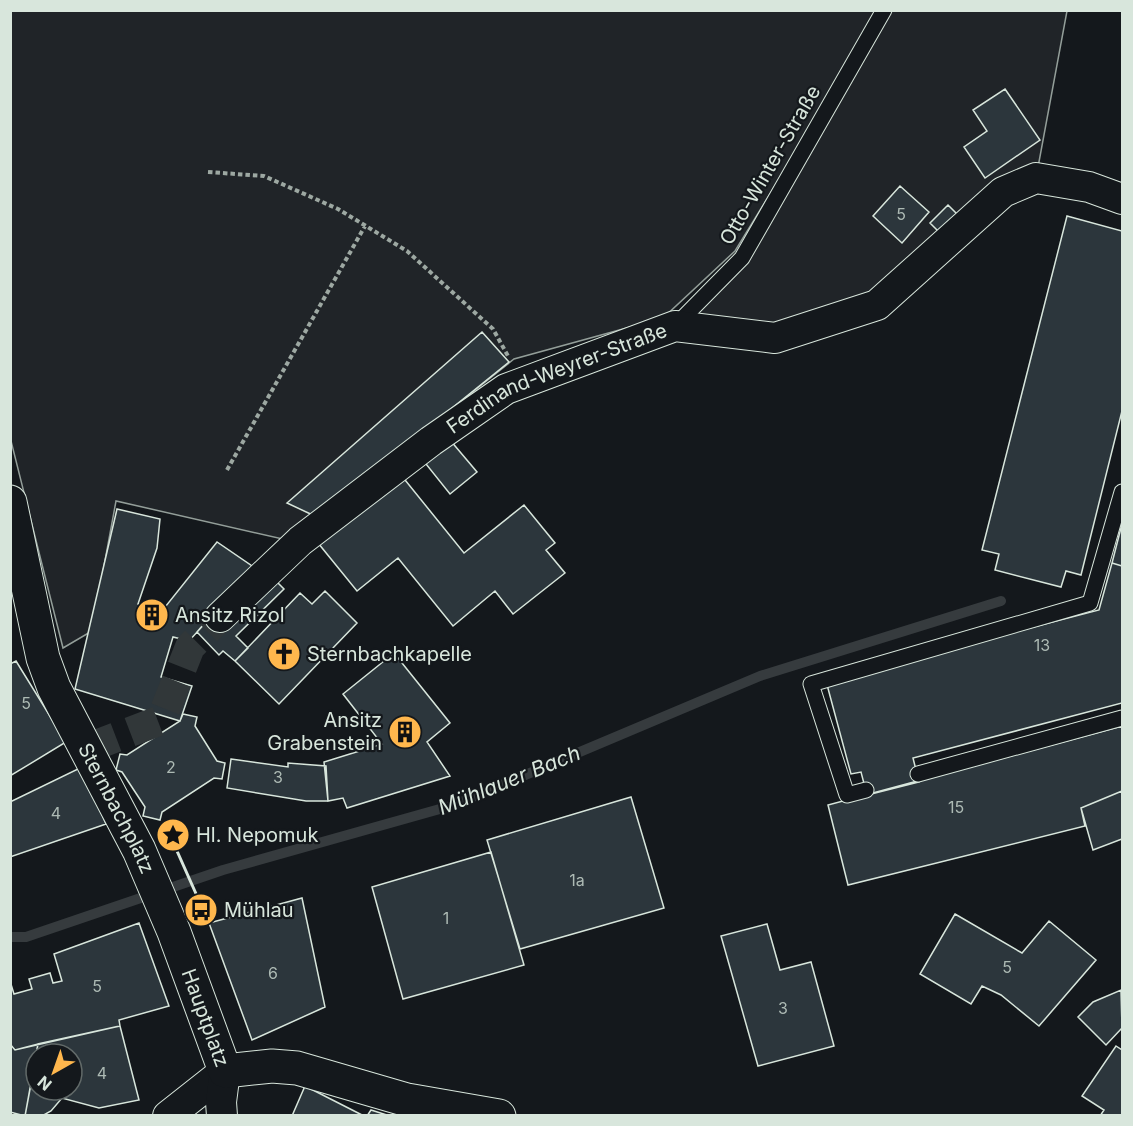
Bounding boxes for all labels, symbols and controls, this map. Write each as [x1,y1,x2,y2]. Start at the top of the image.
street label: Otto-Winter-Straße [715,81,825,249]
house number: 5 [896,204,906,224]
street label: Ferdinand-Weyrer-Straße [442,318,670,439]
building icon: Ansitz Rizol [134,597,170,633]
place label: Ansitz Rizol [175,603,285,627]
house number: 13 [1034,635,1050,655]
church icon: Sternbachkapelle [266,636,302,672]
place label: Sternbachkapelle [307,642,472,666]
house number: 5 [21,693,31,713]
place label: Ansitz Grabenstein [267,708,382,755]
building icon: Ansitz Grabenstein [387,714,423,750]
street label: Sternbachplatz [73,739,160,877]
water label: Mühlauer Bach [434,740,584,820]
house number: 2 [166,757,176,777]
house number: 3 [273,767,283,787]
house number: 15 [948,797,964,817]
house number: 4 [51,803,61,823]
place icon: Hl. Nepomuk [155,817,191,853]
place label: Hl. Nepomuk [196,823,318,847]
house number: 1a [569,870,585,890]
bus stop icon: Mühlau [183,892,219,928]
place label: Mühlau [224,898,294,922]
house number: 1 [443,908,449,928]
house number: 5 [1002,957,1012,977]
house number: 6 [268,963,278,983]
street label: Hauptplatz [177,966,234,1070]
house number: 5 [92,976,102,996]
house number: 3 [778,998,788,1018]
north arrow [24,1042,84,1102]
house number: 4 [97,1063,107,1083]
text: N [33,1072,55,1095]

